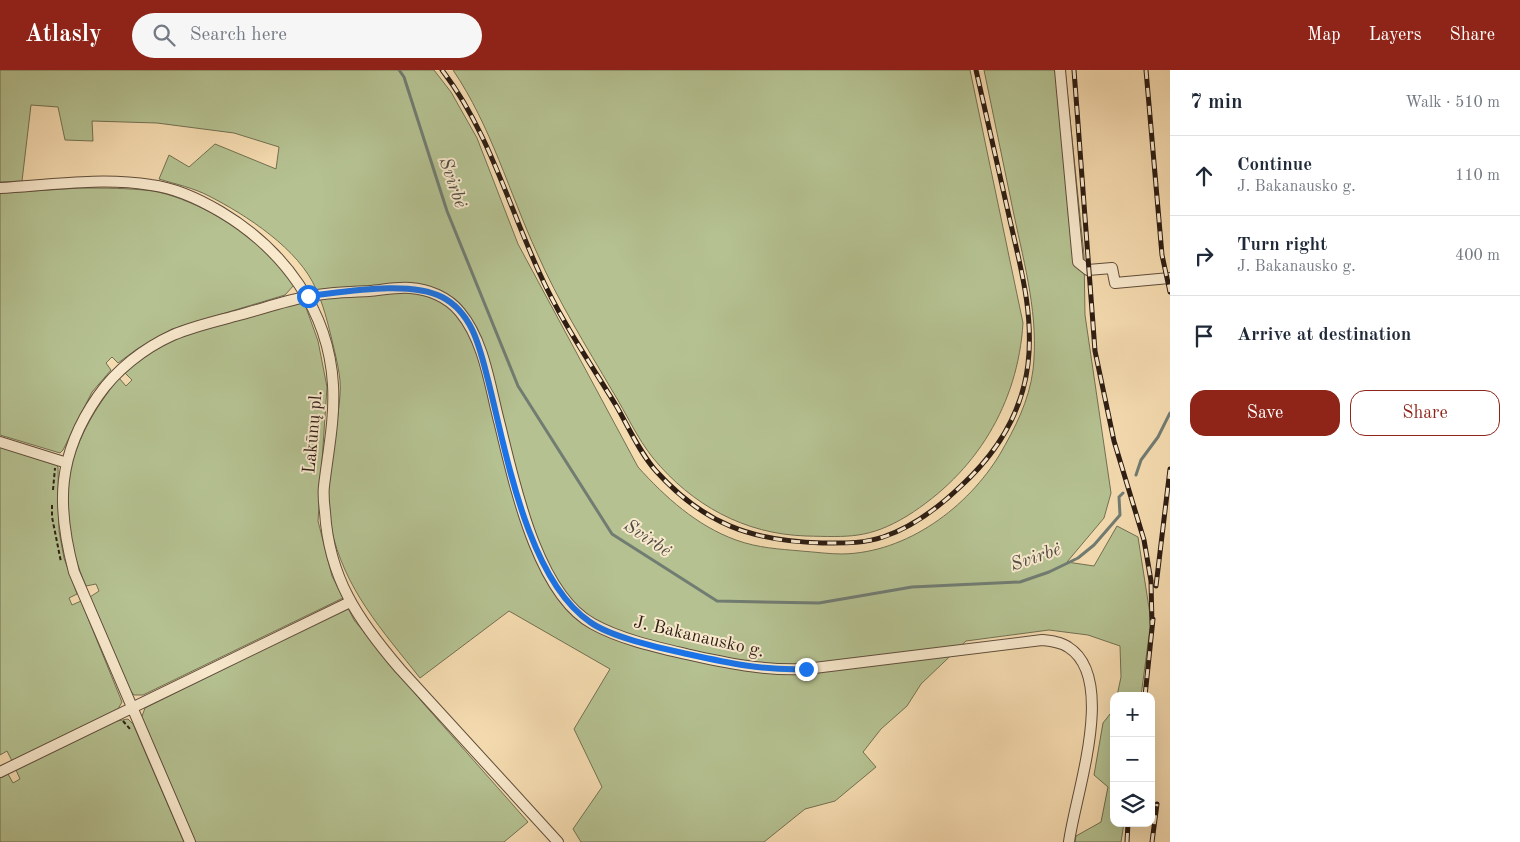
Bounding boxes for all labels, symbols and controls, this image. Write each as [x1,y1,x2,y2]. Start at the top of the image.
search box [132,13,482,58]
icon: search [150,21,178,49]
text: Atlasly [25,23,102,47]
text: Search here [190,26,287,45]
text: Map [1307,26,1341,44]
text: Layers [1369,26,1421,44]
text: Share [1449,26,1495,44]
text: 7 min [1190,92,1243,113]
text: Walk · 510 m [1405,95,1500,111]
water label: Svirbė [435,155,470,211]
text: Continue [1237,156,1312,175]
icon: ahead [1190,162,1218,190]
text: 110 m [1455,168,1500,184]
text: J. Bakanausko g. [1237,179,1356,195]
text: Turn right [1237,236,1327,255]
icon: right [1190,242,1218,270]
text: 400 m [1455,248,1500,264]
text: J. Bakanausko g. [1237,259,1356,275]
route start [297,285,320,308]
icon: arrive [1190,322,1218,350]
text: Arrive at destination [1237,326,1411,345]
street label: Lakūnų pl. [300,390,326,474]
button: Save [1190,390,1340,436]
button: Share [1350,390,1500,436]
water label: Svirbė [620,517,674,562]
water label: Svirbė [1008,540,1064,575]
street label: J. Bakanausko g. [632,613,766,661]
route end [795,658,818,681]
map controls [1110,692,1155,827]
button: + [1110,692,1155,737]
button: − [1110,737,1155,782]
button: layers [1110,782,1155,827]

